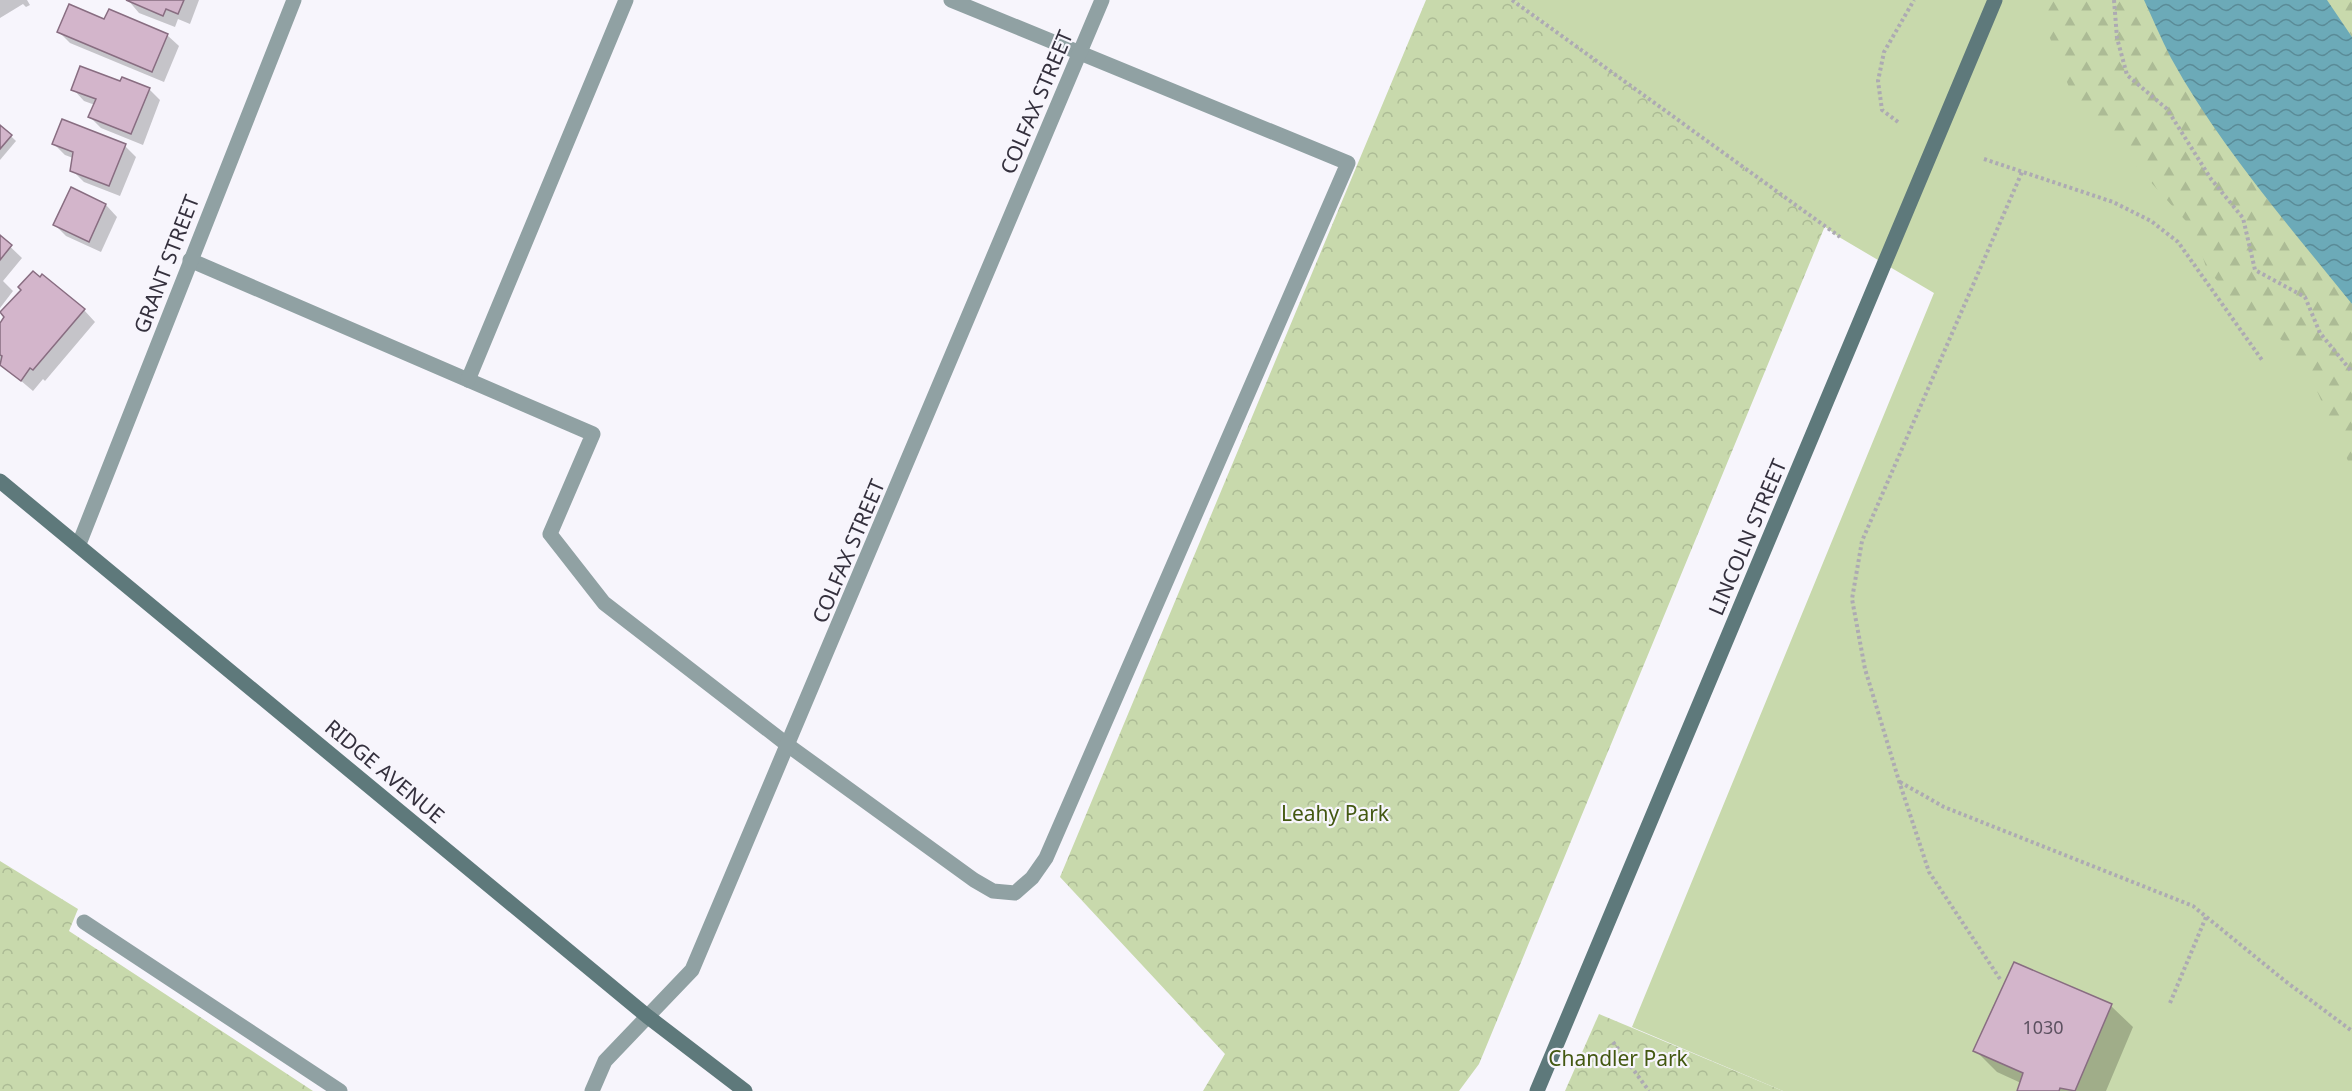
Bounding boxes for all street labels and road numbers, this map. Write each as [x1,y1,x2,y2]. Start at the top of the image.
street label: COLFAX STREET [993,26,1079,178]
street label: GRANT STREET [127,190,205,337]
street label: LINCOLN STREET [1701,454,1793,619]
street label: COLFAX STREET [805,475,891,627]
street label: RIDGE AVENUE [319,713,451,829]

